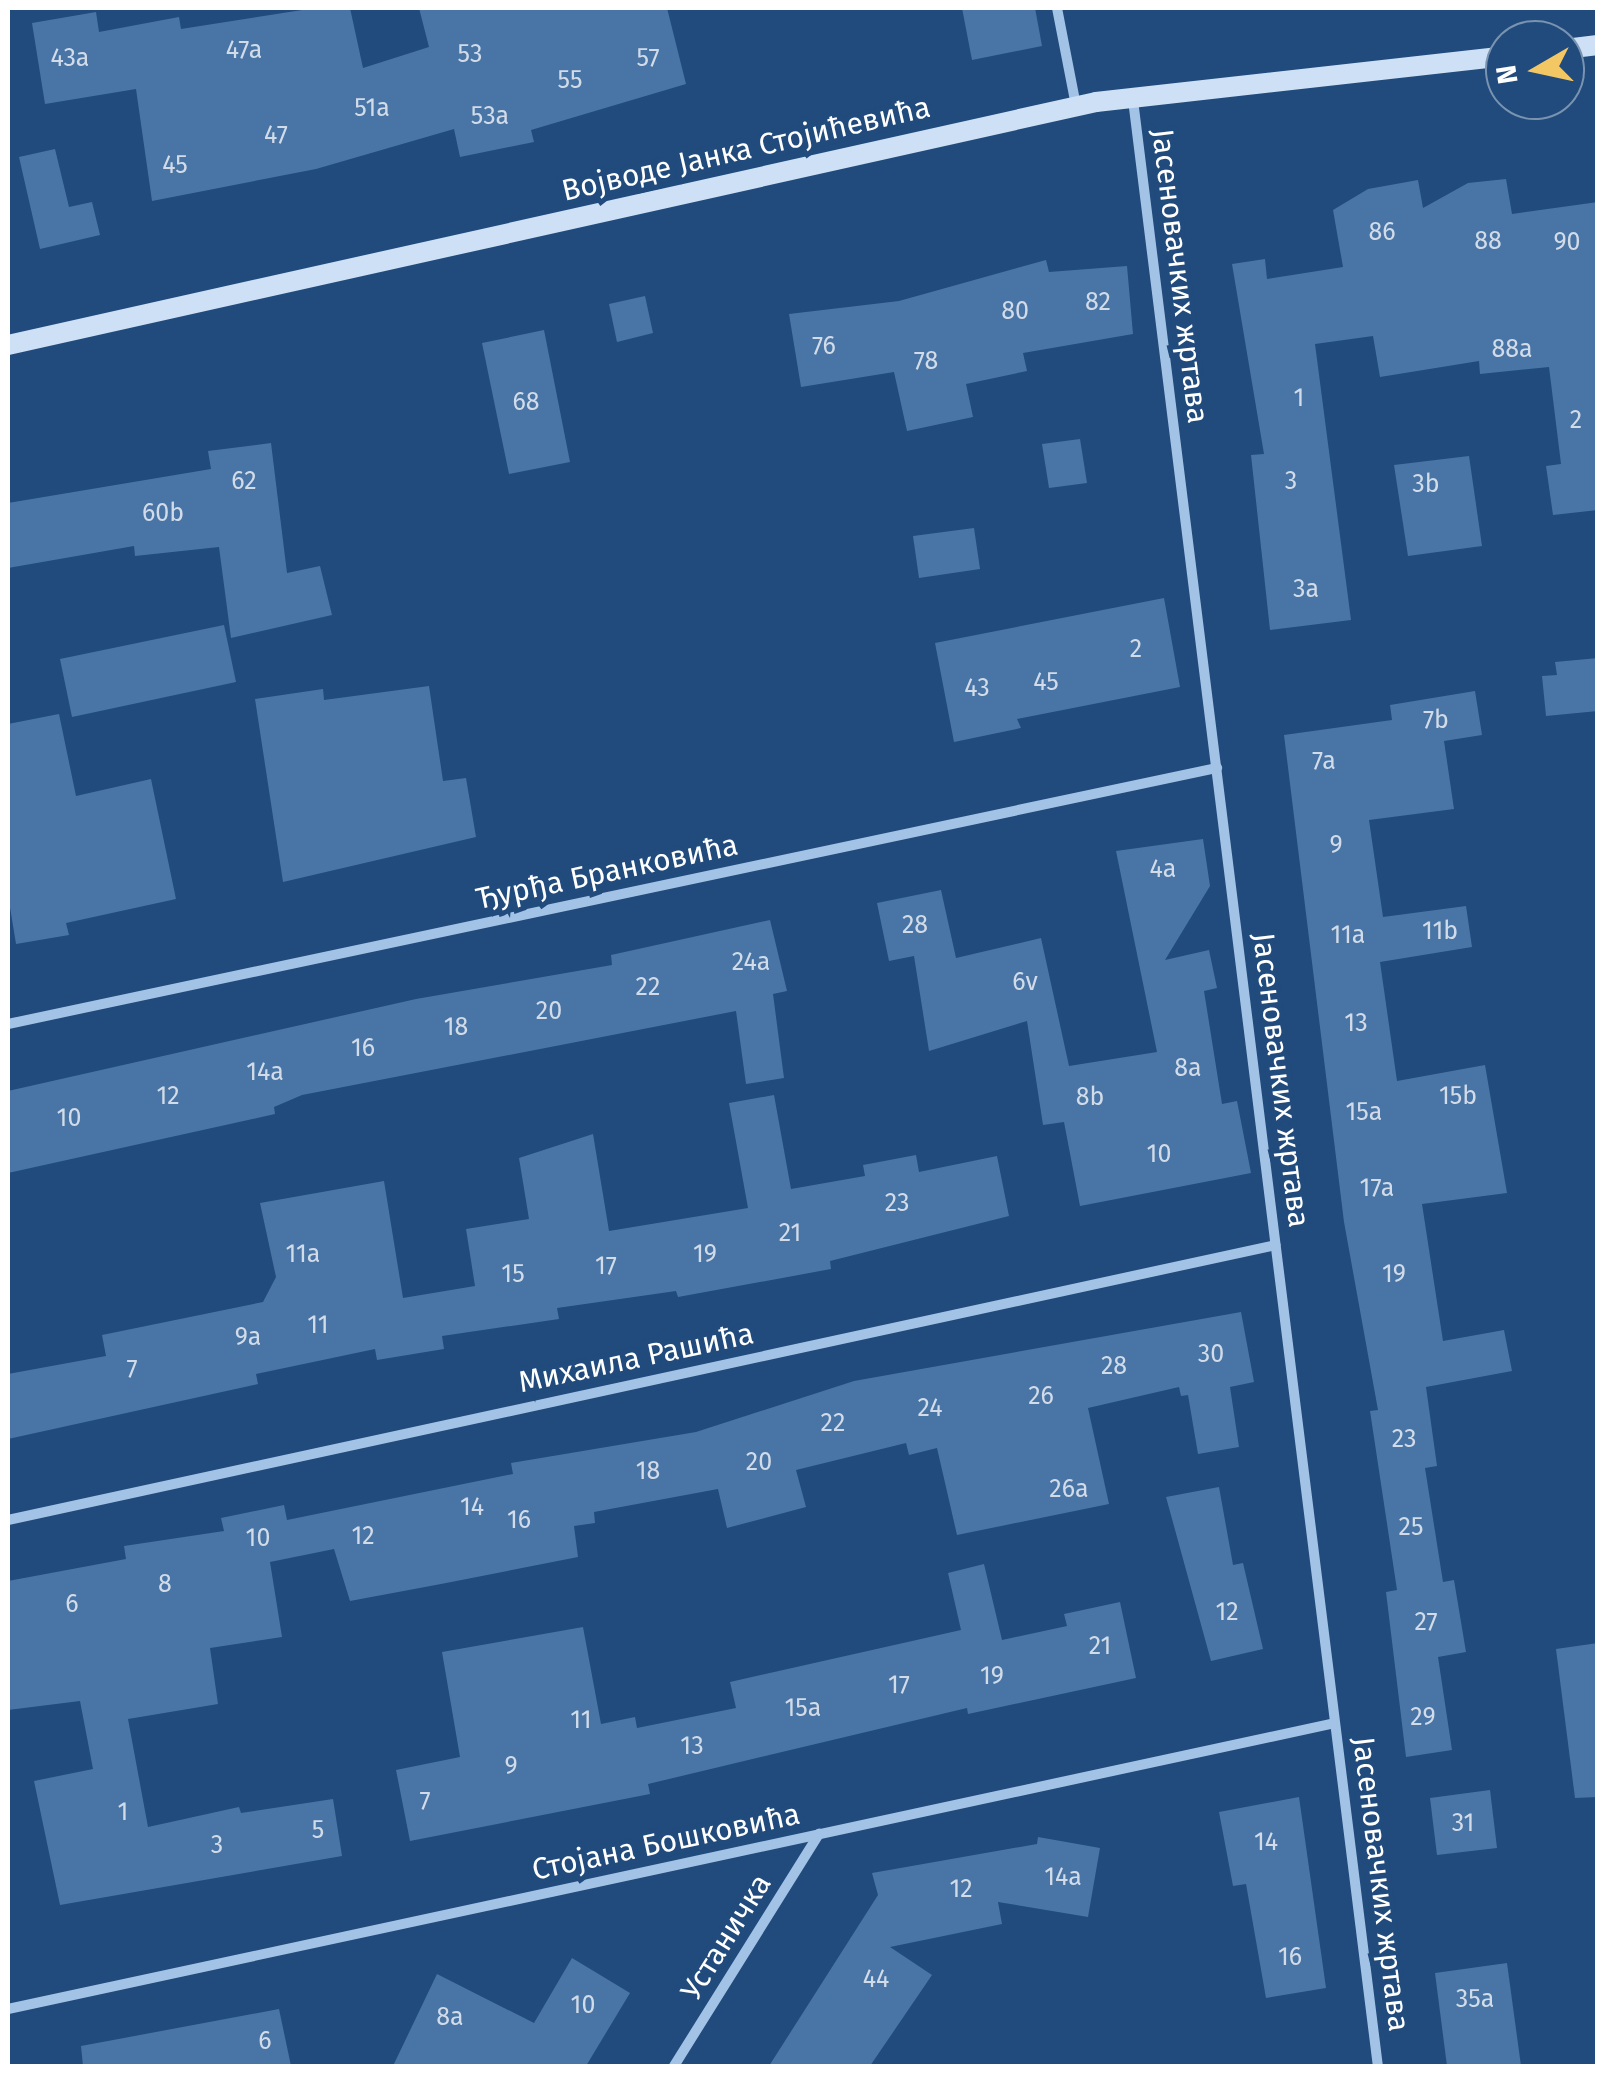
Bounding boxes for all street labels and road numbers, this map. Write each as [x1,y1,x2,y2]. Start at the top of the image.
street label: Војводе Јанка Стојићевића [558,89,934,209]
street label: Јасеновачких жртава [1144,127,1216,425]
street label: Ђурђа Бранковића [473,827,741,917]
street label: Јасеновачких жртава [1245,931,1317,1229]
street label: Михаила Рашића [515,1316,757,1400]
street label: Јасеновачких жртава [1345,1735,1417,2033]
street label: Стојана Бошковића [529,1796,803,1888]
street label: Устаничка [673,1867,779,2007]

